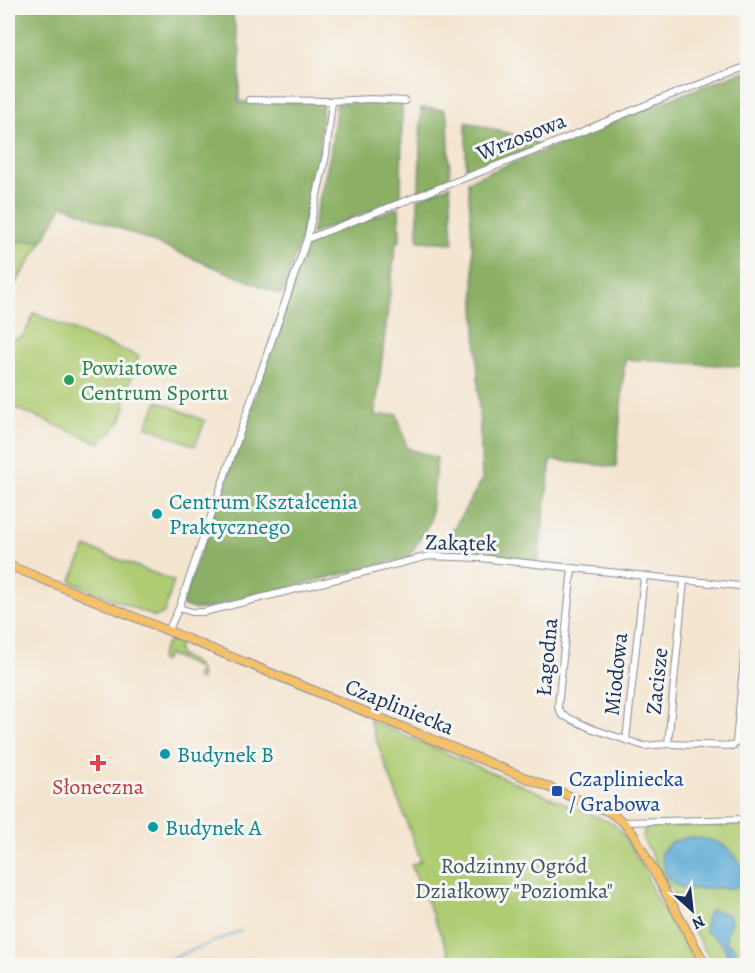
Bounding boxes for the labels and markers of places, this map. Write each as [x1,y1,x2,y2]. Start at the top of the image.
place label: Powiatowe Centrum Sportu [81,353,228,408]
marker: Powiatowe Centrum Sportu [62,373,76,387]
place label: Centrum Kształcenia Praktycznego [169,487,359,542]
marker: Centrum Kształcenia Praktycznego [150,507,164,521]
place label: Budynek B [177,740,274,770]
marker: Budynek B [158,747,172,761]
marker: Słoneczna [91,756,105,770]
place label: Czapliniecka / Grabowa [569,764,685,819]
place label: Słoneczna [52,772,145,802]
marker: Czapliniecka / Grabowa [550,784,564,798]
place label: Budynek A [165,813,263,843]
marker: Budynek A [146,820,160,834]

